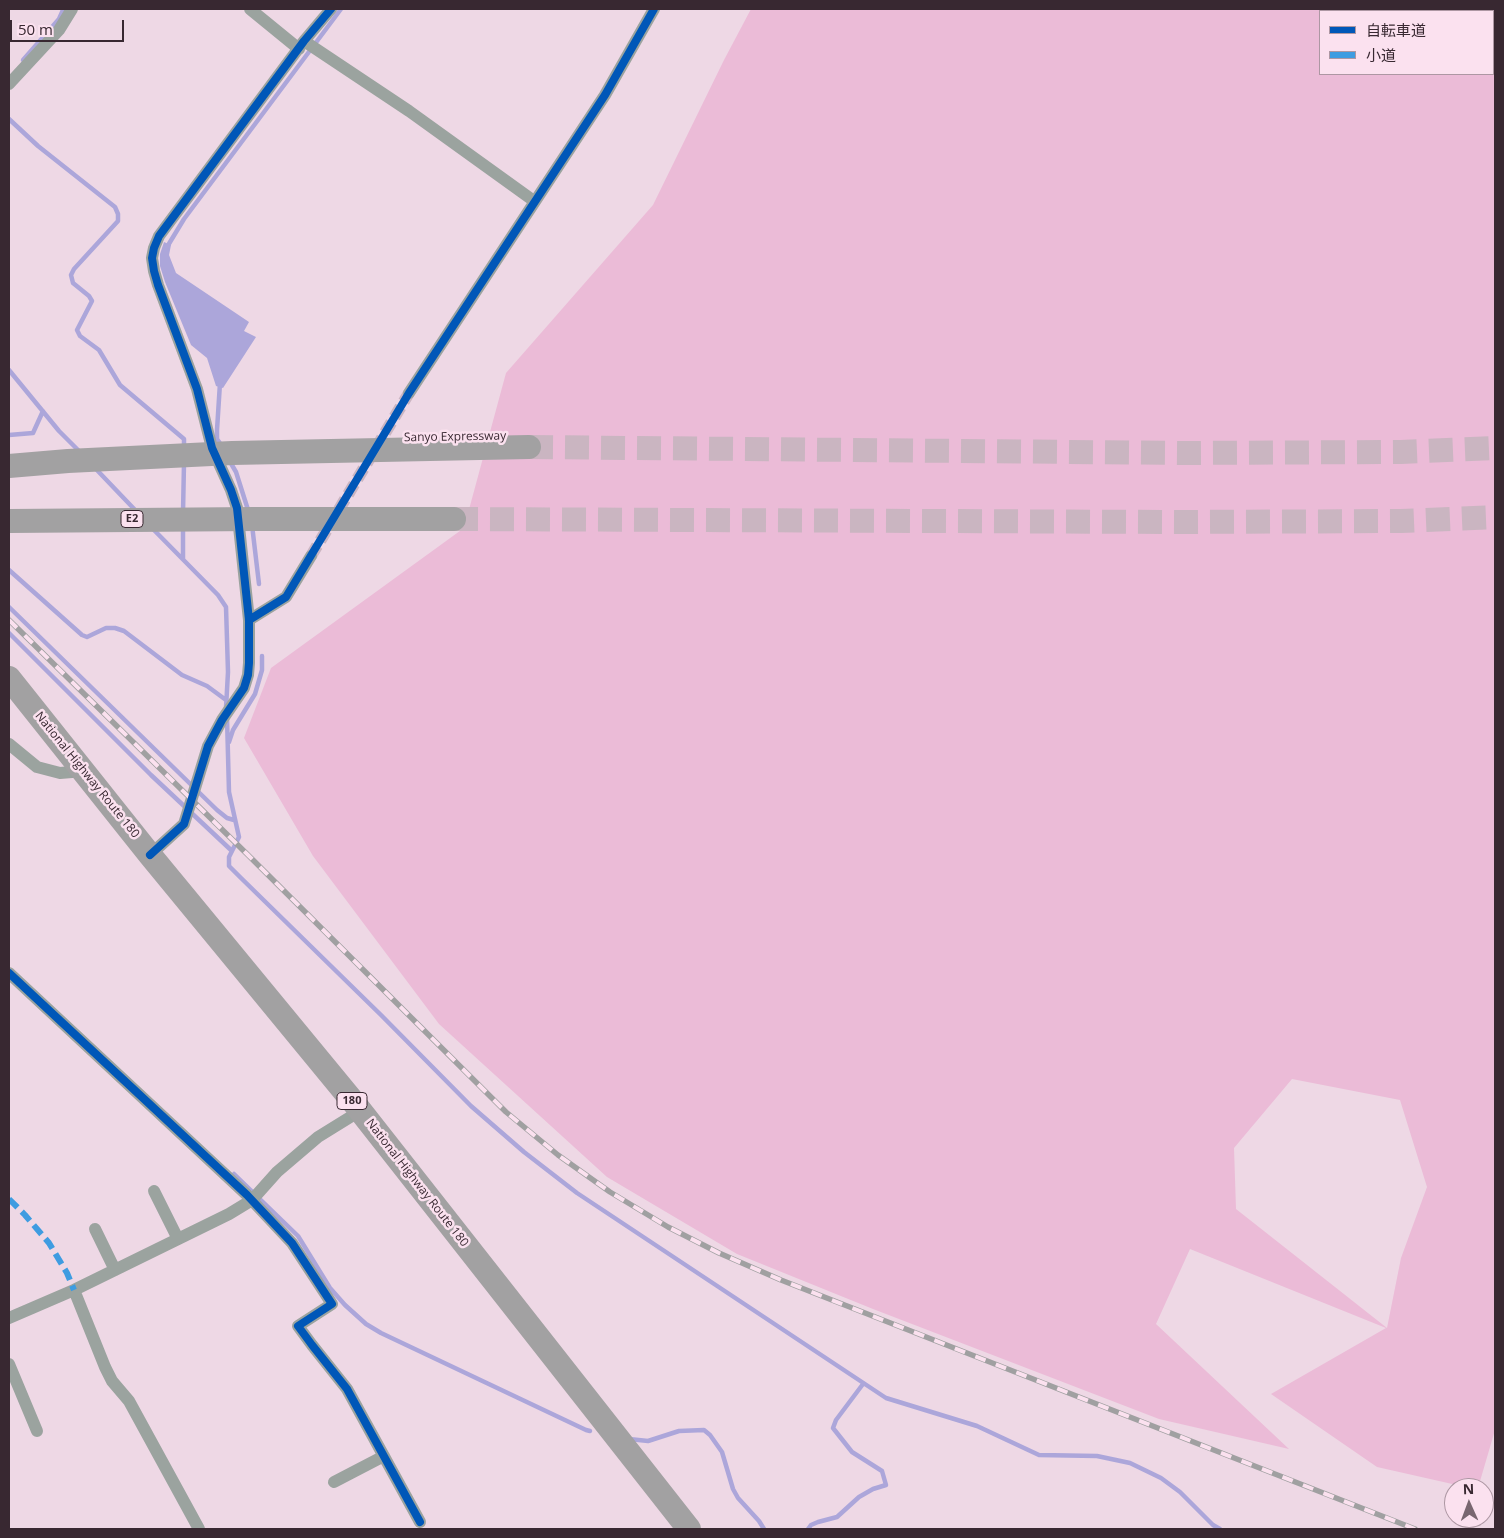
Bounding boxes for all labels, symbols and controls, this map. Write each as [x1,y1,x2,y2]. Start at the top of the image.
scale bar [12,10,126,42]
legend [1319,10,1494,75]
text: 50 m [18,19,53,39]
text: 自転車道 [1366,20,1426,40]
text: 小道 [1366,45,1396,65]
street label: Sanyo Expressway [404,429,506,445]
road number: E2 [121,510,143,528]
street label: National Highway Route 180 [32,709,142,841]
road number: 180 [337,1092,367,1110]
street label: National Highway Route 180 [363,1116,471,1250]
north arrow [1444,1478,1494,1528]
text: N [1462,1479,1475,1498]

